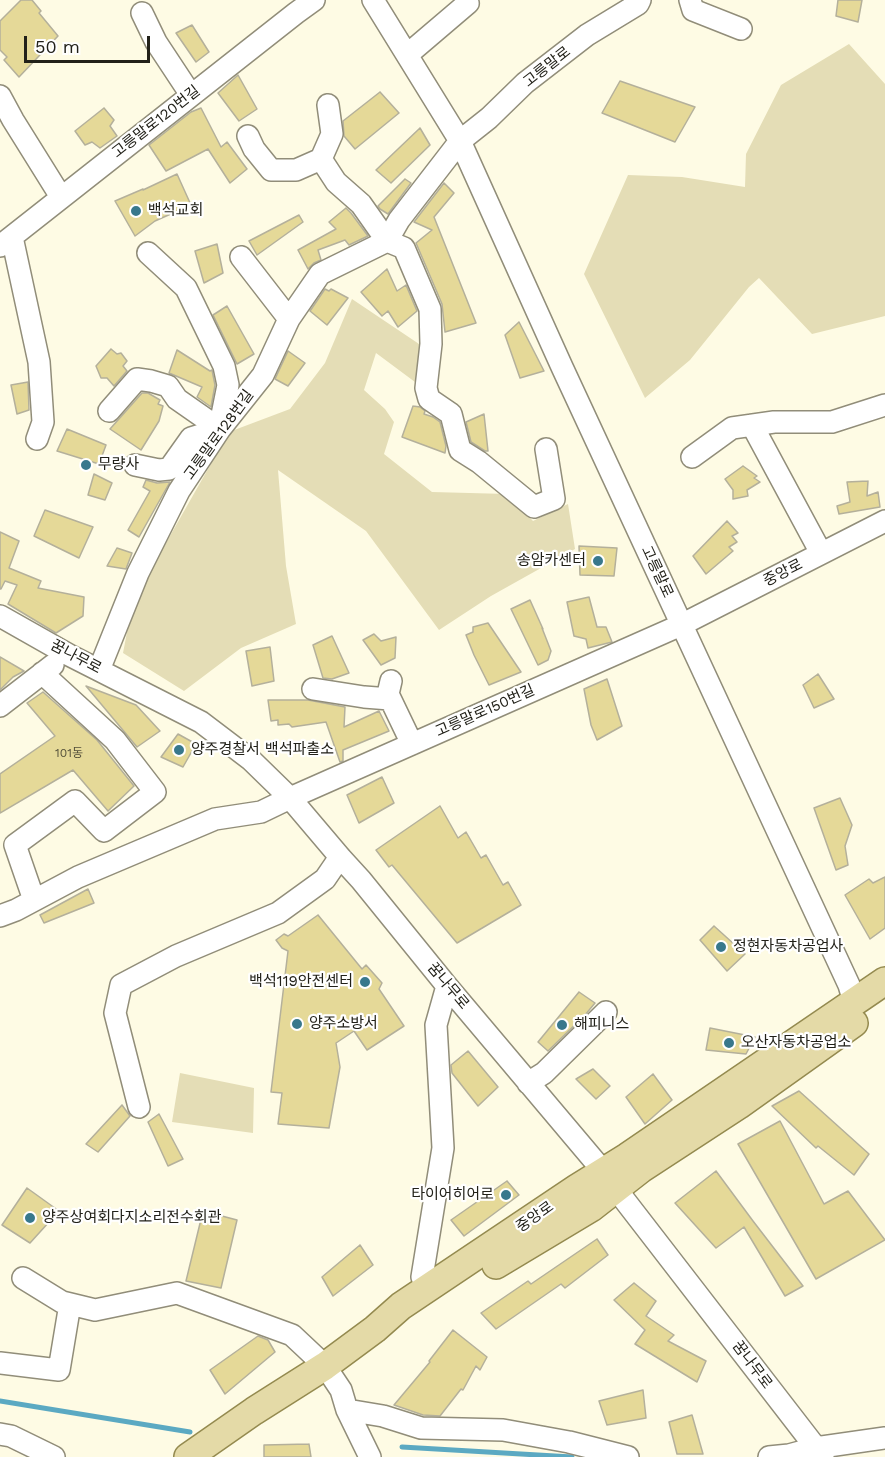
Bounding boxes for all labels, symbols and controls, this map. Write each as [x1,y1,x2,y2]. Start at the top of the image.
scale bar [27,24,153,62]
text: 50 m [35,36,80,57]
street label: 고릉말로 [520,43,574,91]
street label: 고릉말로120번길 [108,82,204,162]
place label: 백석교회 [148,202,203,220]
marker: 백석교회 [129,204,143,218]
street label: 고릉말로128번길 [180,387,258,483]
place label: 무량사 [98,456,139,474]
marker: 무량사 [79,458,93,472]
street label: 고릉말로 [637,543,677,601]
place label: 송암카센터 [517,552,586,570]
marker: 송암카센터 [591,554,605,568]
street label: 중앙로 [760,556,806,590]
street label: 꿈나무로 [47,636,105,678]
street label: 고릉말로150번길 [433,681,537,741]
place label: 양주경찰서 백석파출소 [191,741,334,759]
marker: 양주경찰서 백석파출소 [172,743,186,757]
house number: 101동 [55,746,83,760]
place label: 정현자동차공업사 [733,938,843,956]
marker: 정현자동차공업사 [714,940,728,954]
street label: 꿈나무로 [423,959,473,1013]
place label: 백석119안전센터 [249,973,353,991]
marker: 백석119안전센터 [358,975,372,989]
place label: 양주소방서 [309,1015,378,1033]
place label: 해피니스 [574,1016,629,1034]
marker: 양주소방서 [290,1017,304,1031]
marker: 해피니스 [555,1018,569,1032]
place label: 오산자동차공업소 [741,1034,851,1052]
marker: 오산자동차공업소 [722,1036,736,1050]
place label: 타이어히어로 [411,1186,494,1204]
marker: 타이어히어로 [499,1188,513,1202]
street label: 중앙로 [513,1198,557,1236]
place label: 양주상여회다지소리전수회관 [42,1209,221,1227]
marker: 양주상여회다지소리전수회관 [23,1211,37,1225]
street label: 꿈나무로 [728,1338,776,1392]

